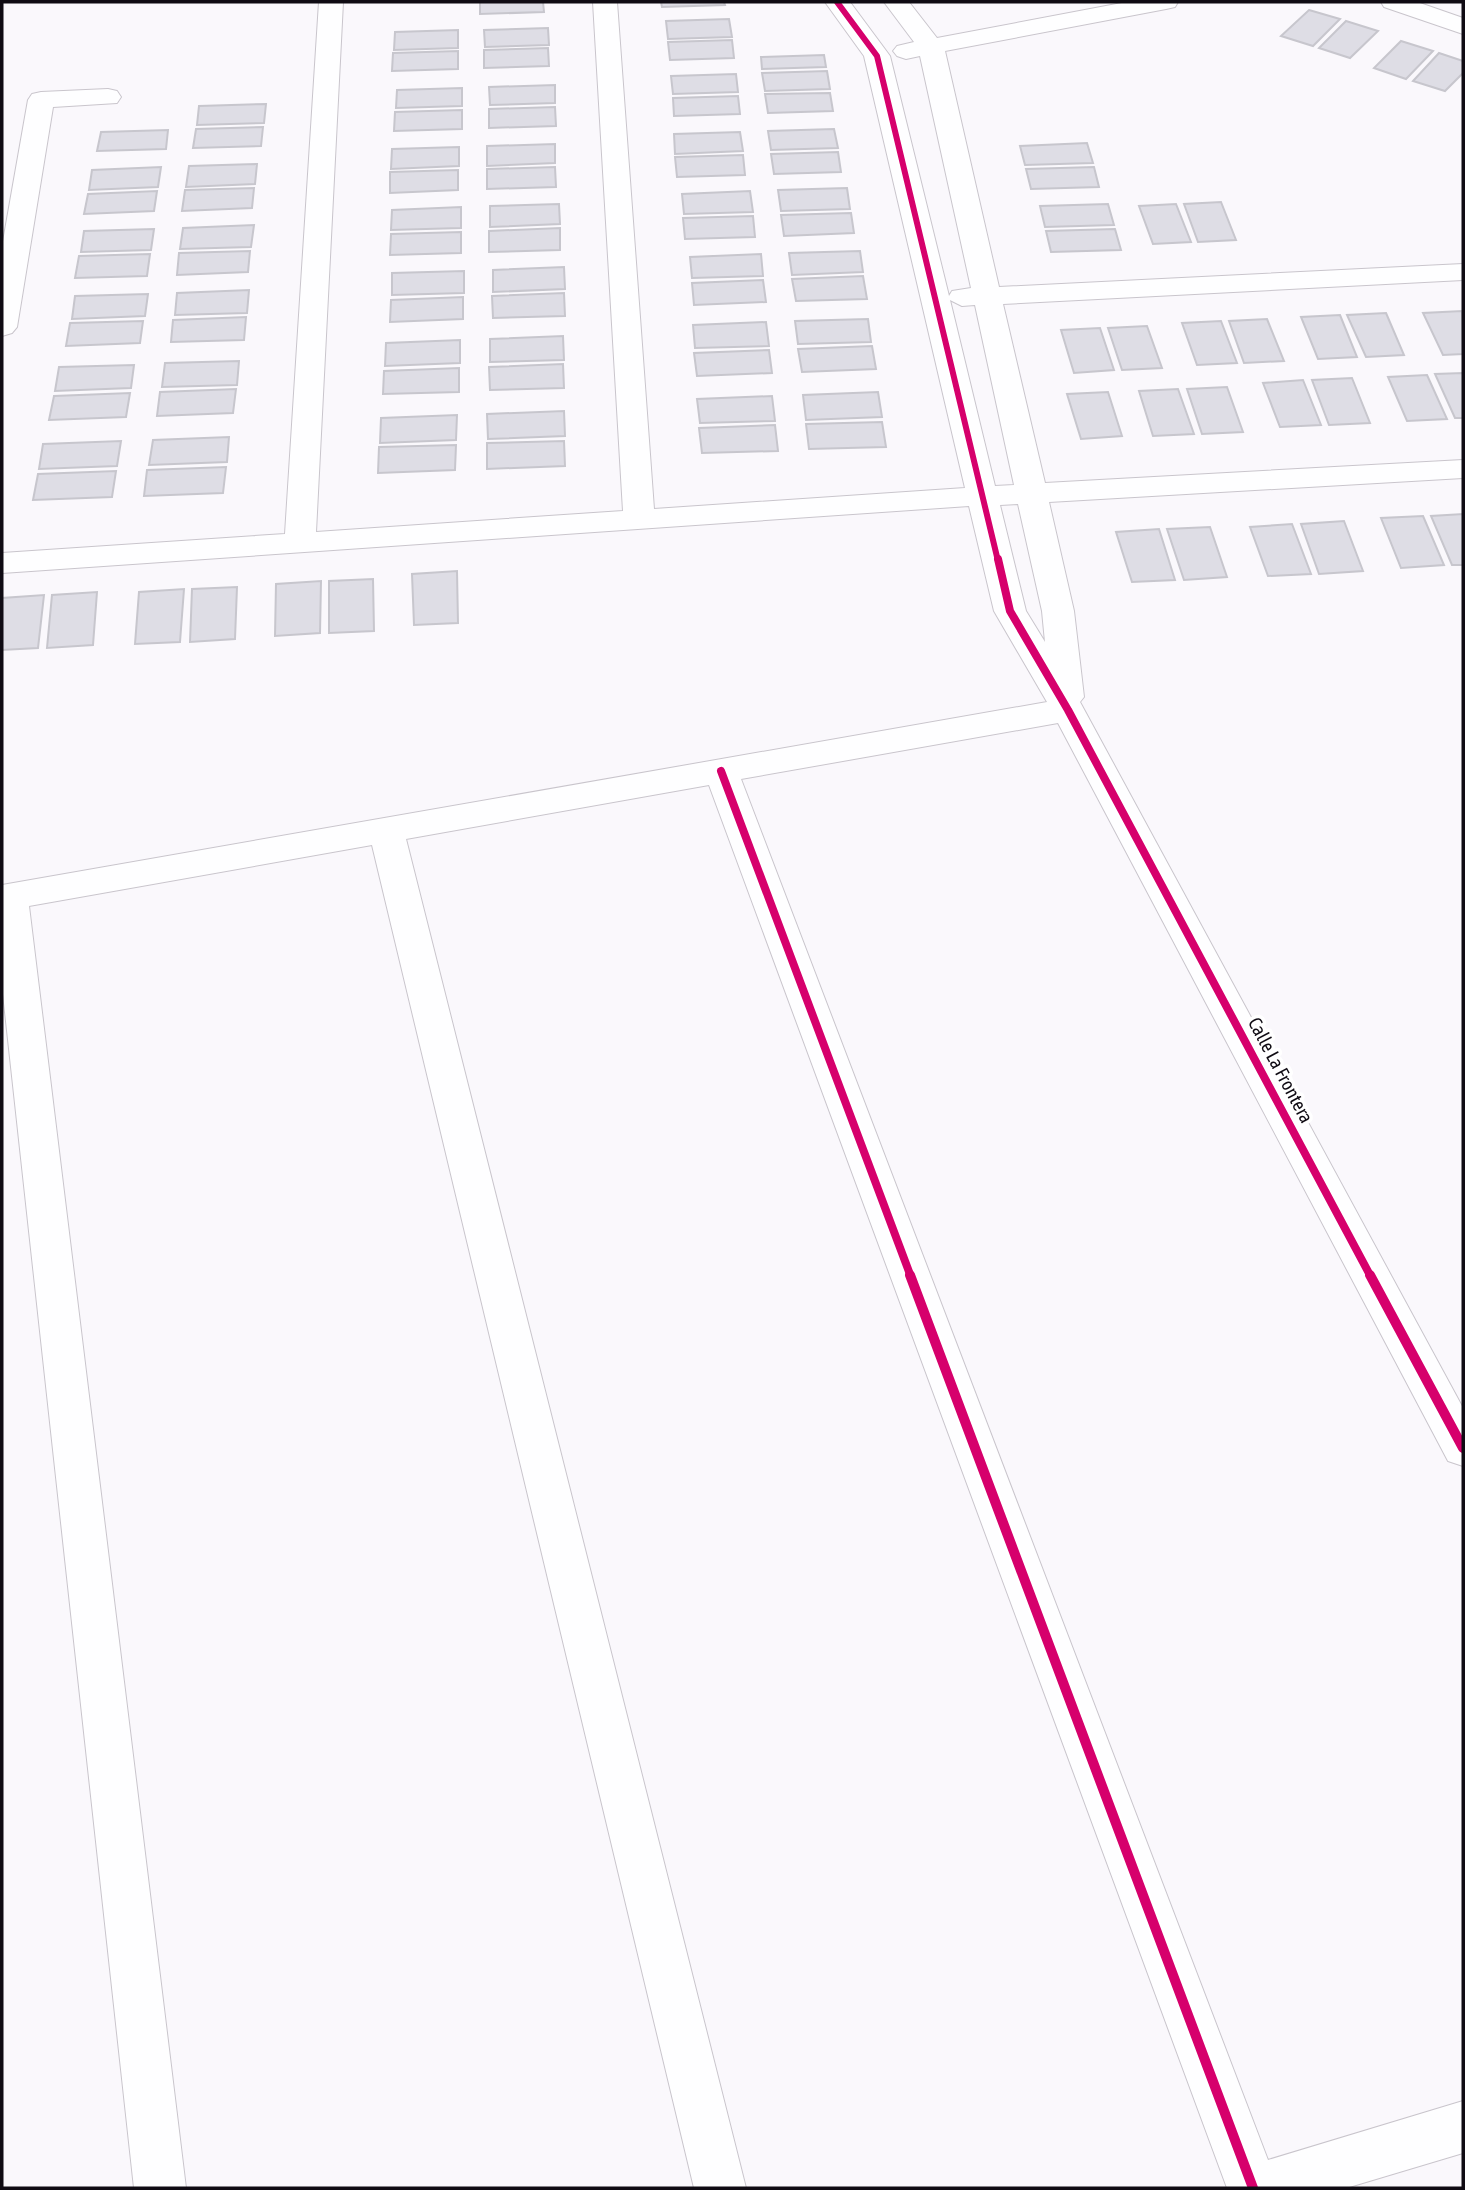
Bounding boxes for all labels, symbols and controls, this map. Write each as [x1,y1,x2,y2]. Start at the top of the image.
street label: Calle La Frontera [1244,1014,1318,1126]

